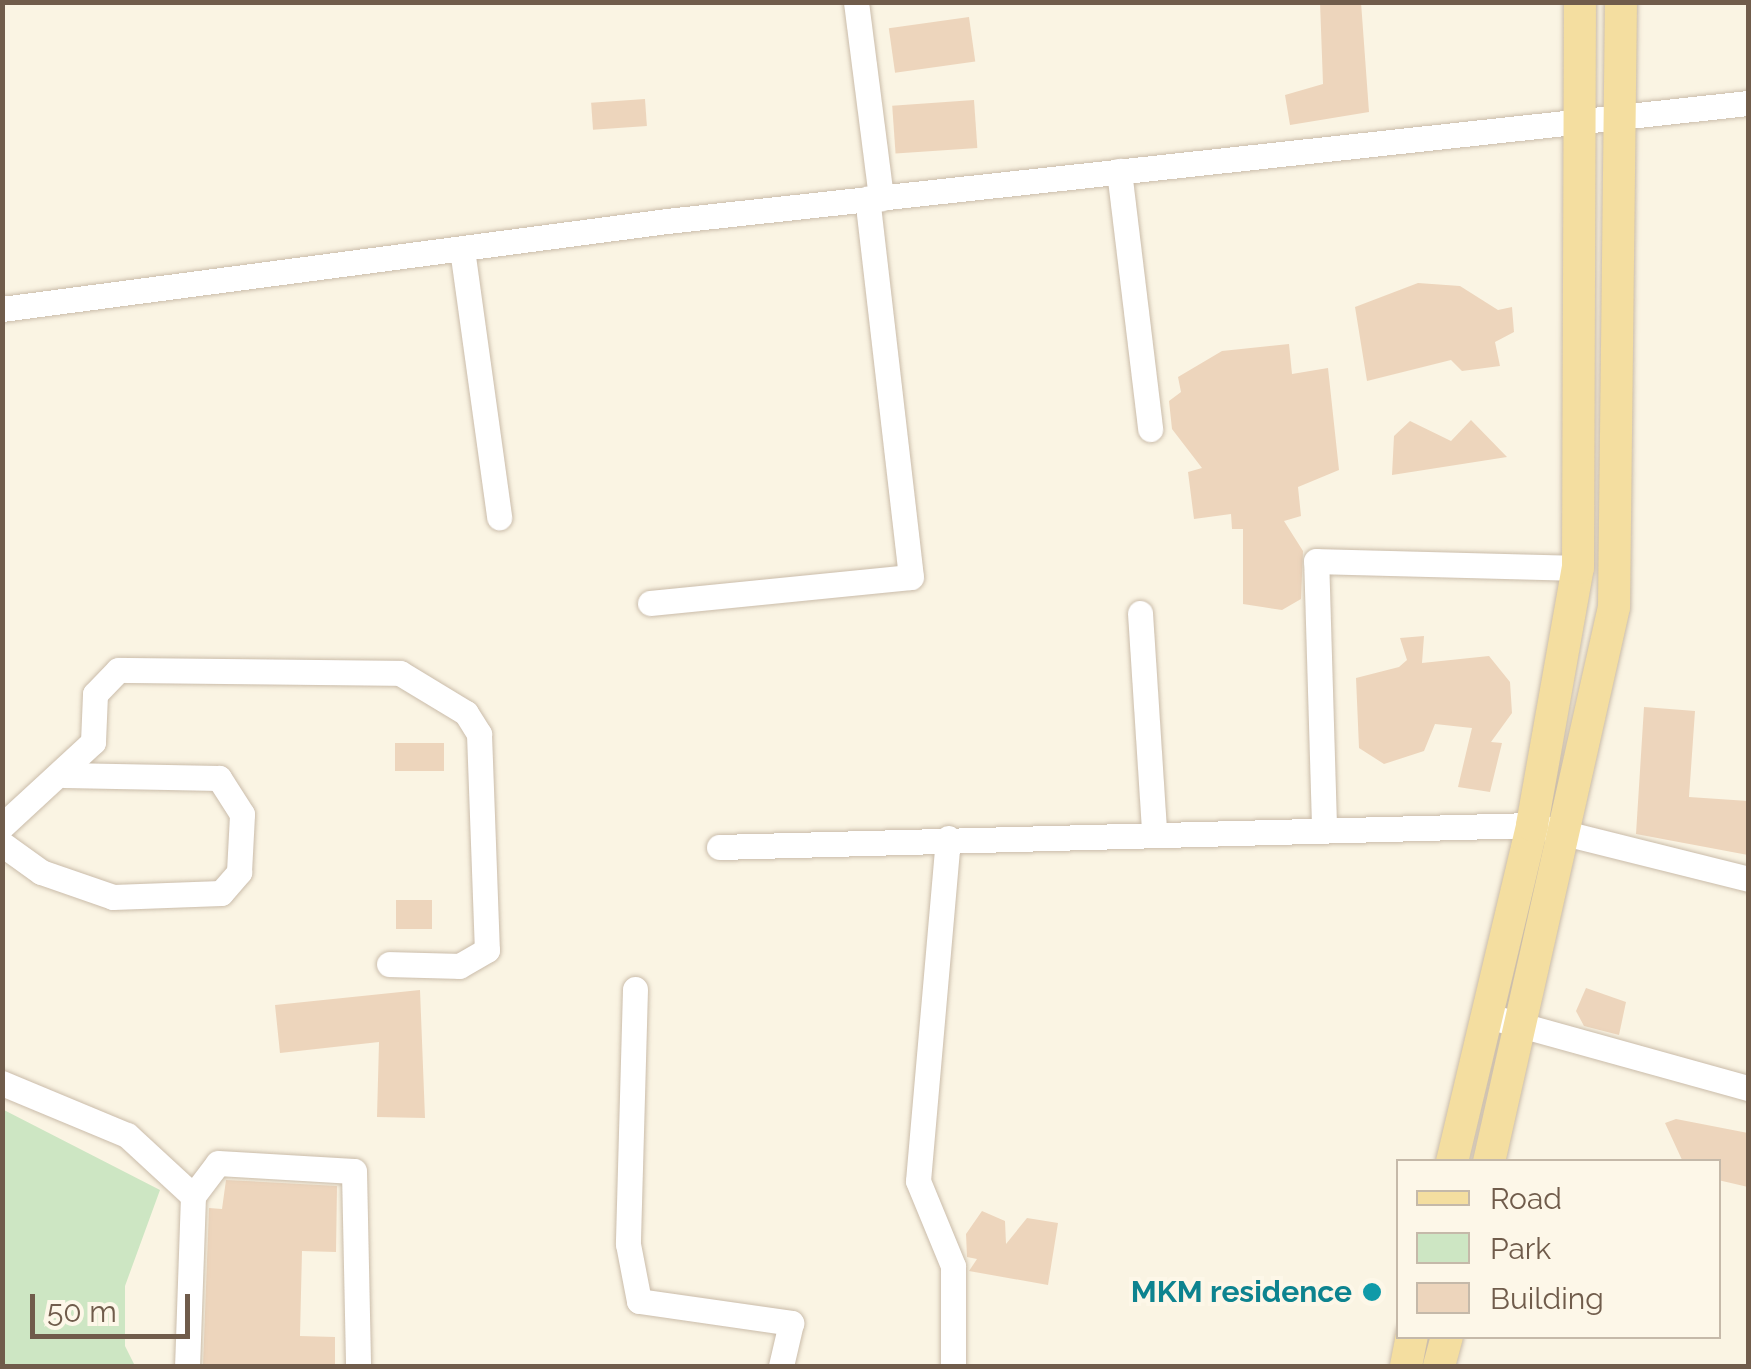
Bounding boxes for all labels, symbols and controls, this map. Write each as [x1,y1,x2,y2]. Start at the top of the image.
legend [1396,1159,1721,1339]
text: Road [1490,1181,1562,1216]
text: Park [1490,1231,1551,1266]
scale bar [35,1274,195,1336]
place label: MKM residence [1131,1274,1352,1310]
marker: MKM residence [1361,1281,1383,1303]
text: Building [1490,1281,1604,1316]
text: 50 m [47,1294,117,1329]

